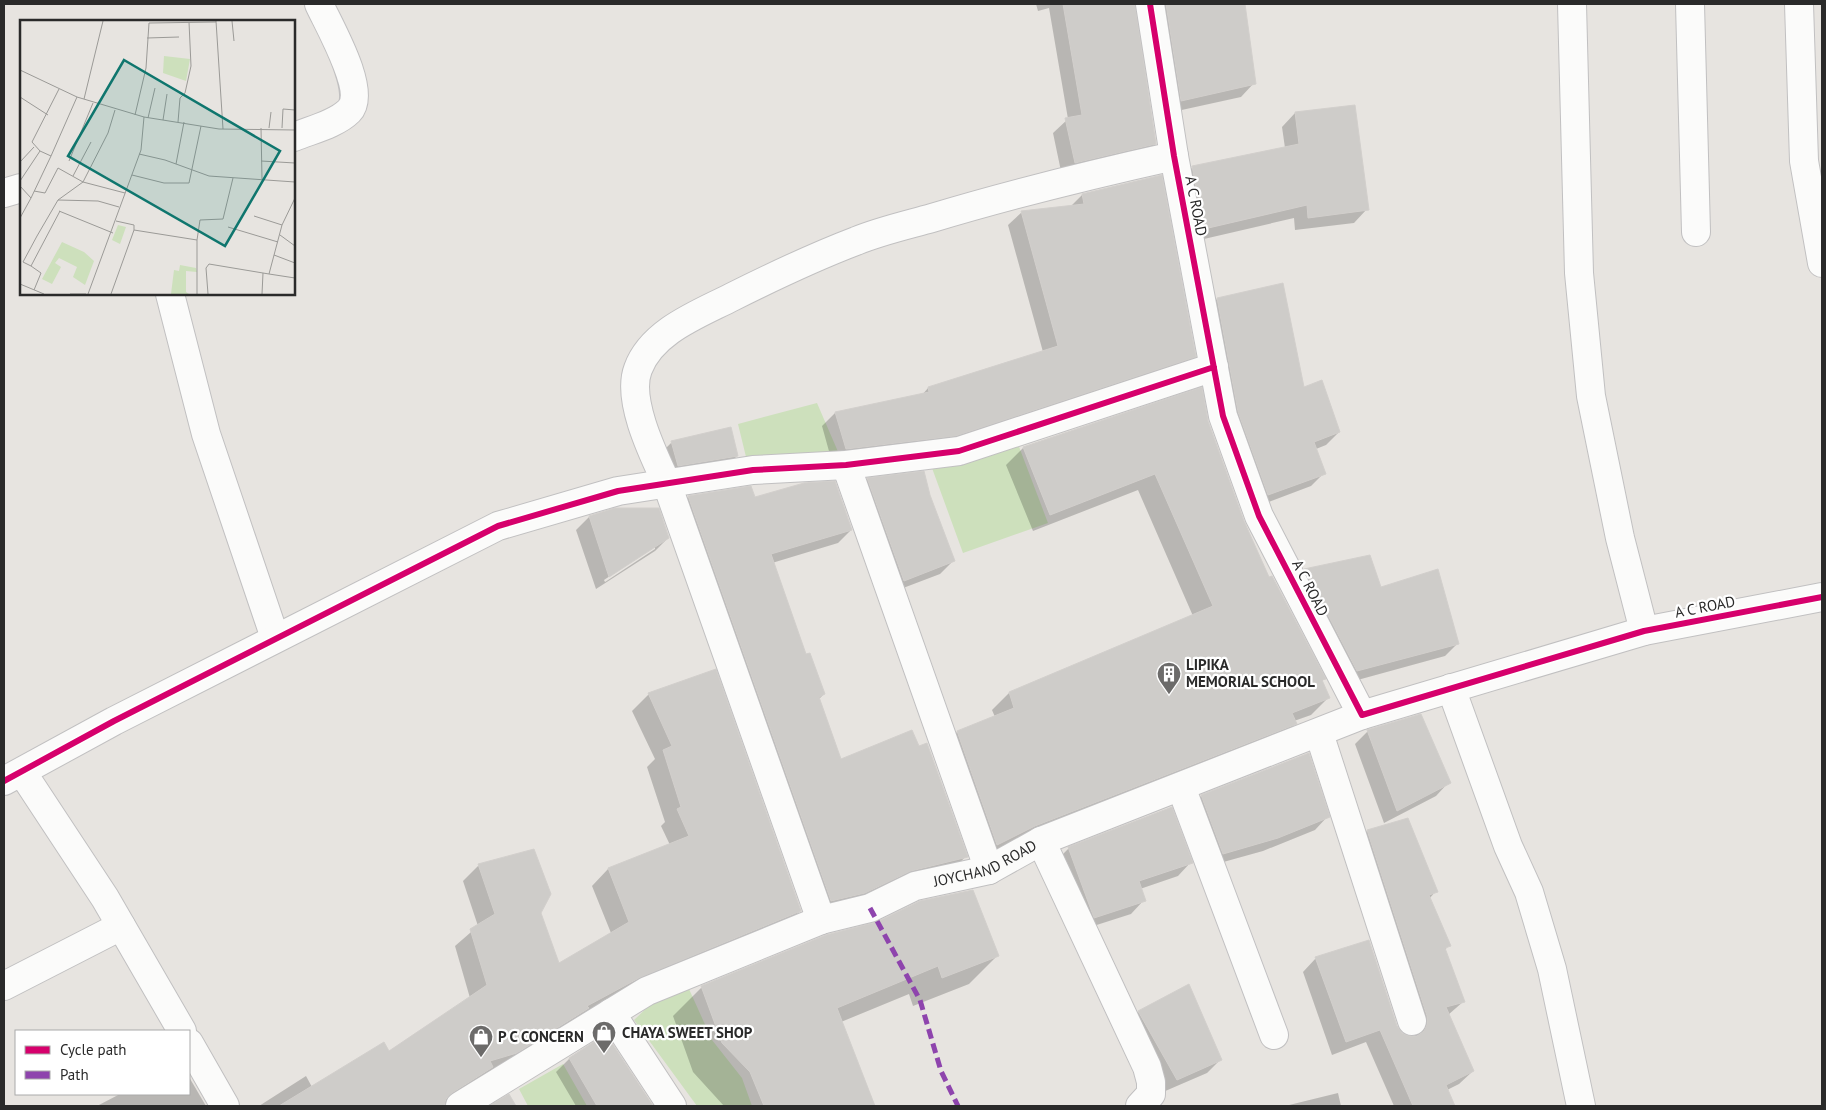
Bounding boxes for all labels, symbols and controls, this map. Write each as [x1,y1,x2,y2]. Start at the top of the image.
inset map [20,20,295,295]
street label: A C ROAD [1181,174,1212,238]
street label: A C ROAD [1288,556,1333,619]
street label: A C ROAD [1673,591,1737,622]
place label: LIPIKA MEMORIAL SCHOOL [1186,655,1315,691]
building icon: LIPIKA MEMORIAL SCHOOL [1156,661,1182,695]
street label: JOYCHAND ROAD [931,835,1040,891]
shop icon: CHAYA SWEET SHOP [591,1020,617,1054]
place label: CHAYA SWEET SHOP [622,1023,753,1042]
shop icon: P C CONCERN [468,1024,494,1058]
place label: P C CONCERN [498,1027,584,1046]
legend [15,1030,190,1095]
text: Cycle path [60,1040,126,1059]
text: Path [60,1065,89,1084]

